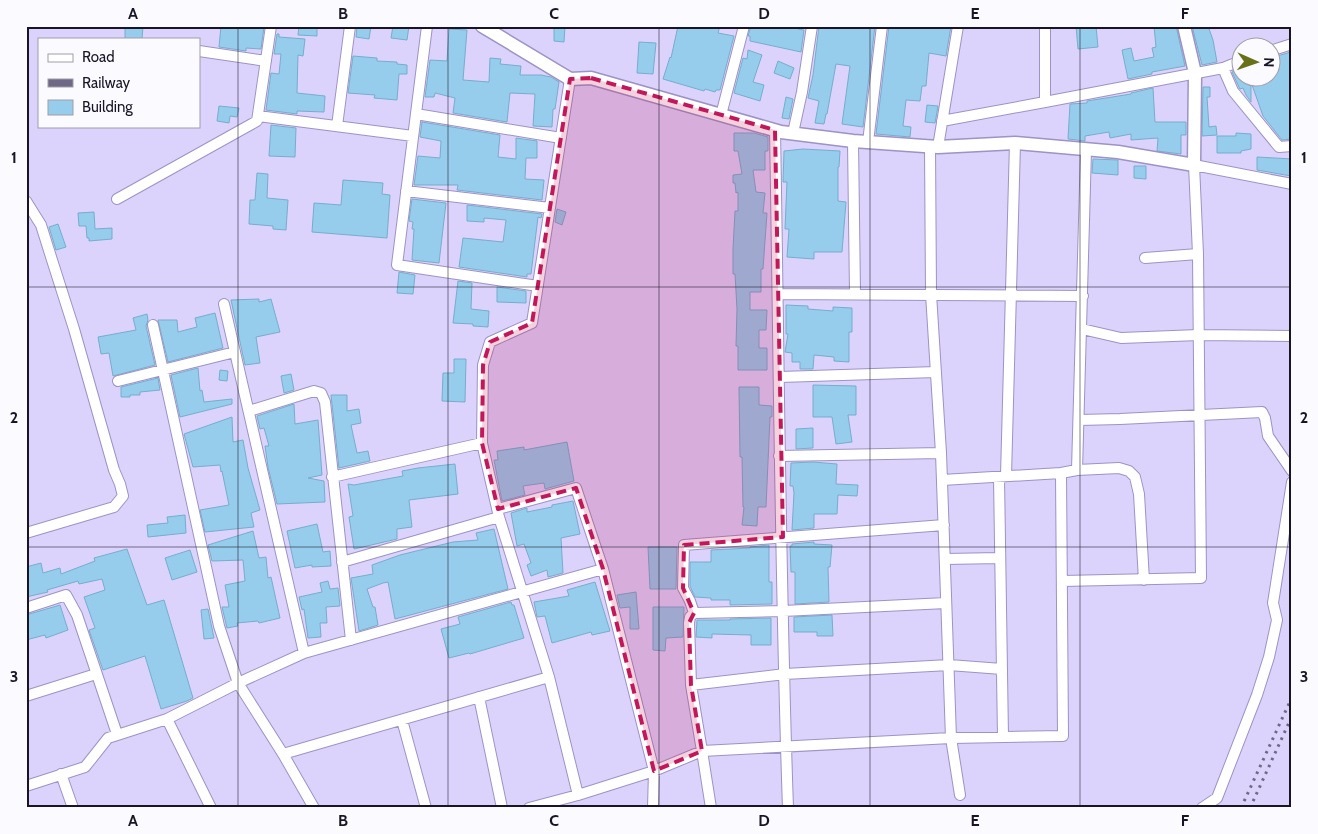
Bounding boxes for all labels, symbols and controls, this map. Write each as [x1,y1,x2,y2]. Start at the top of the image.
text: A [128,4,138,23]
text: B [338,4,348,23]
text: C [549,4,559,23]
text: D [758,4,770,23]
text: E [970,4,980,23]
text: F [1181,4,1190,23]
legend [38,38,200,128]
north arrow [1230,38,1280,88]
text: Road [82,48,115,66]
text: N [1260,57,1278,68]
text: Railway [82,74,131,92]
text: Building [82,98,133,116]
text: 1 [11,148,17,167]
text: 1 [1301,148,1307,167]
text: 2 [10,408,18,427]
text: 2 [1300,408,1308,427]
text: 3 [10,667,18,686]
text: 3 [1300,667,1308,686]
text: A [128,811,138,830]
text: B [338,811,348,830]
text: C [549,811,559,830]
text: D [758,811,770,830]
text: E [970,811,980,830]
text: F [1181,811,1190,830]

